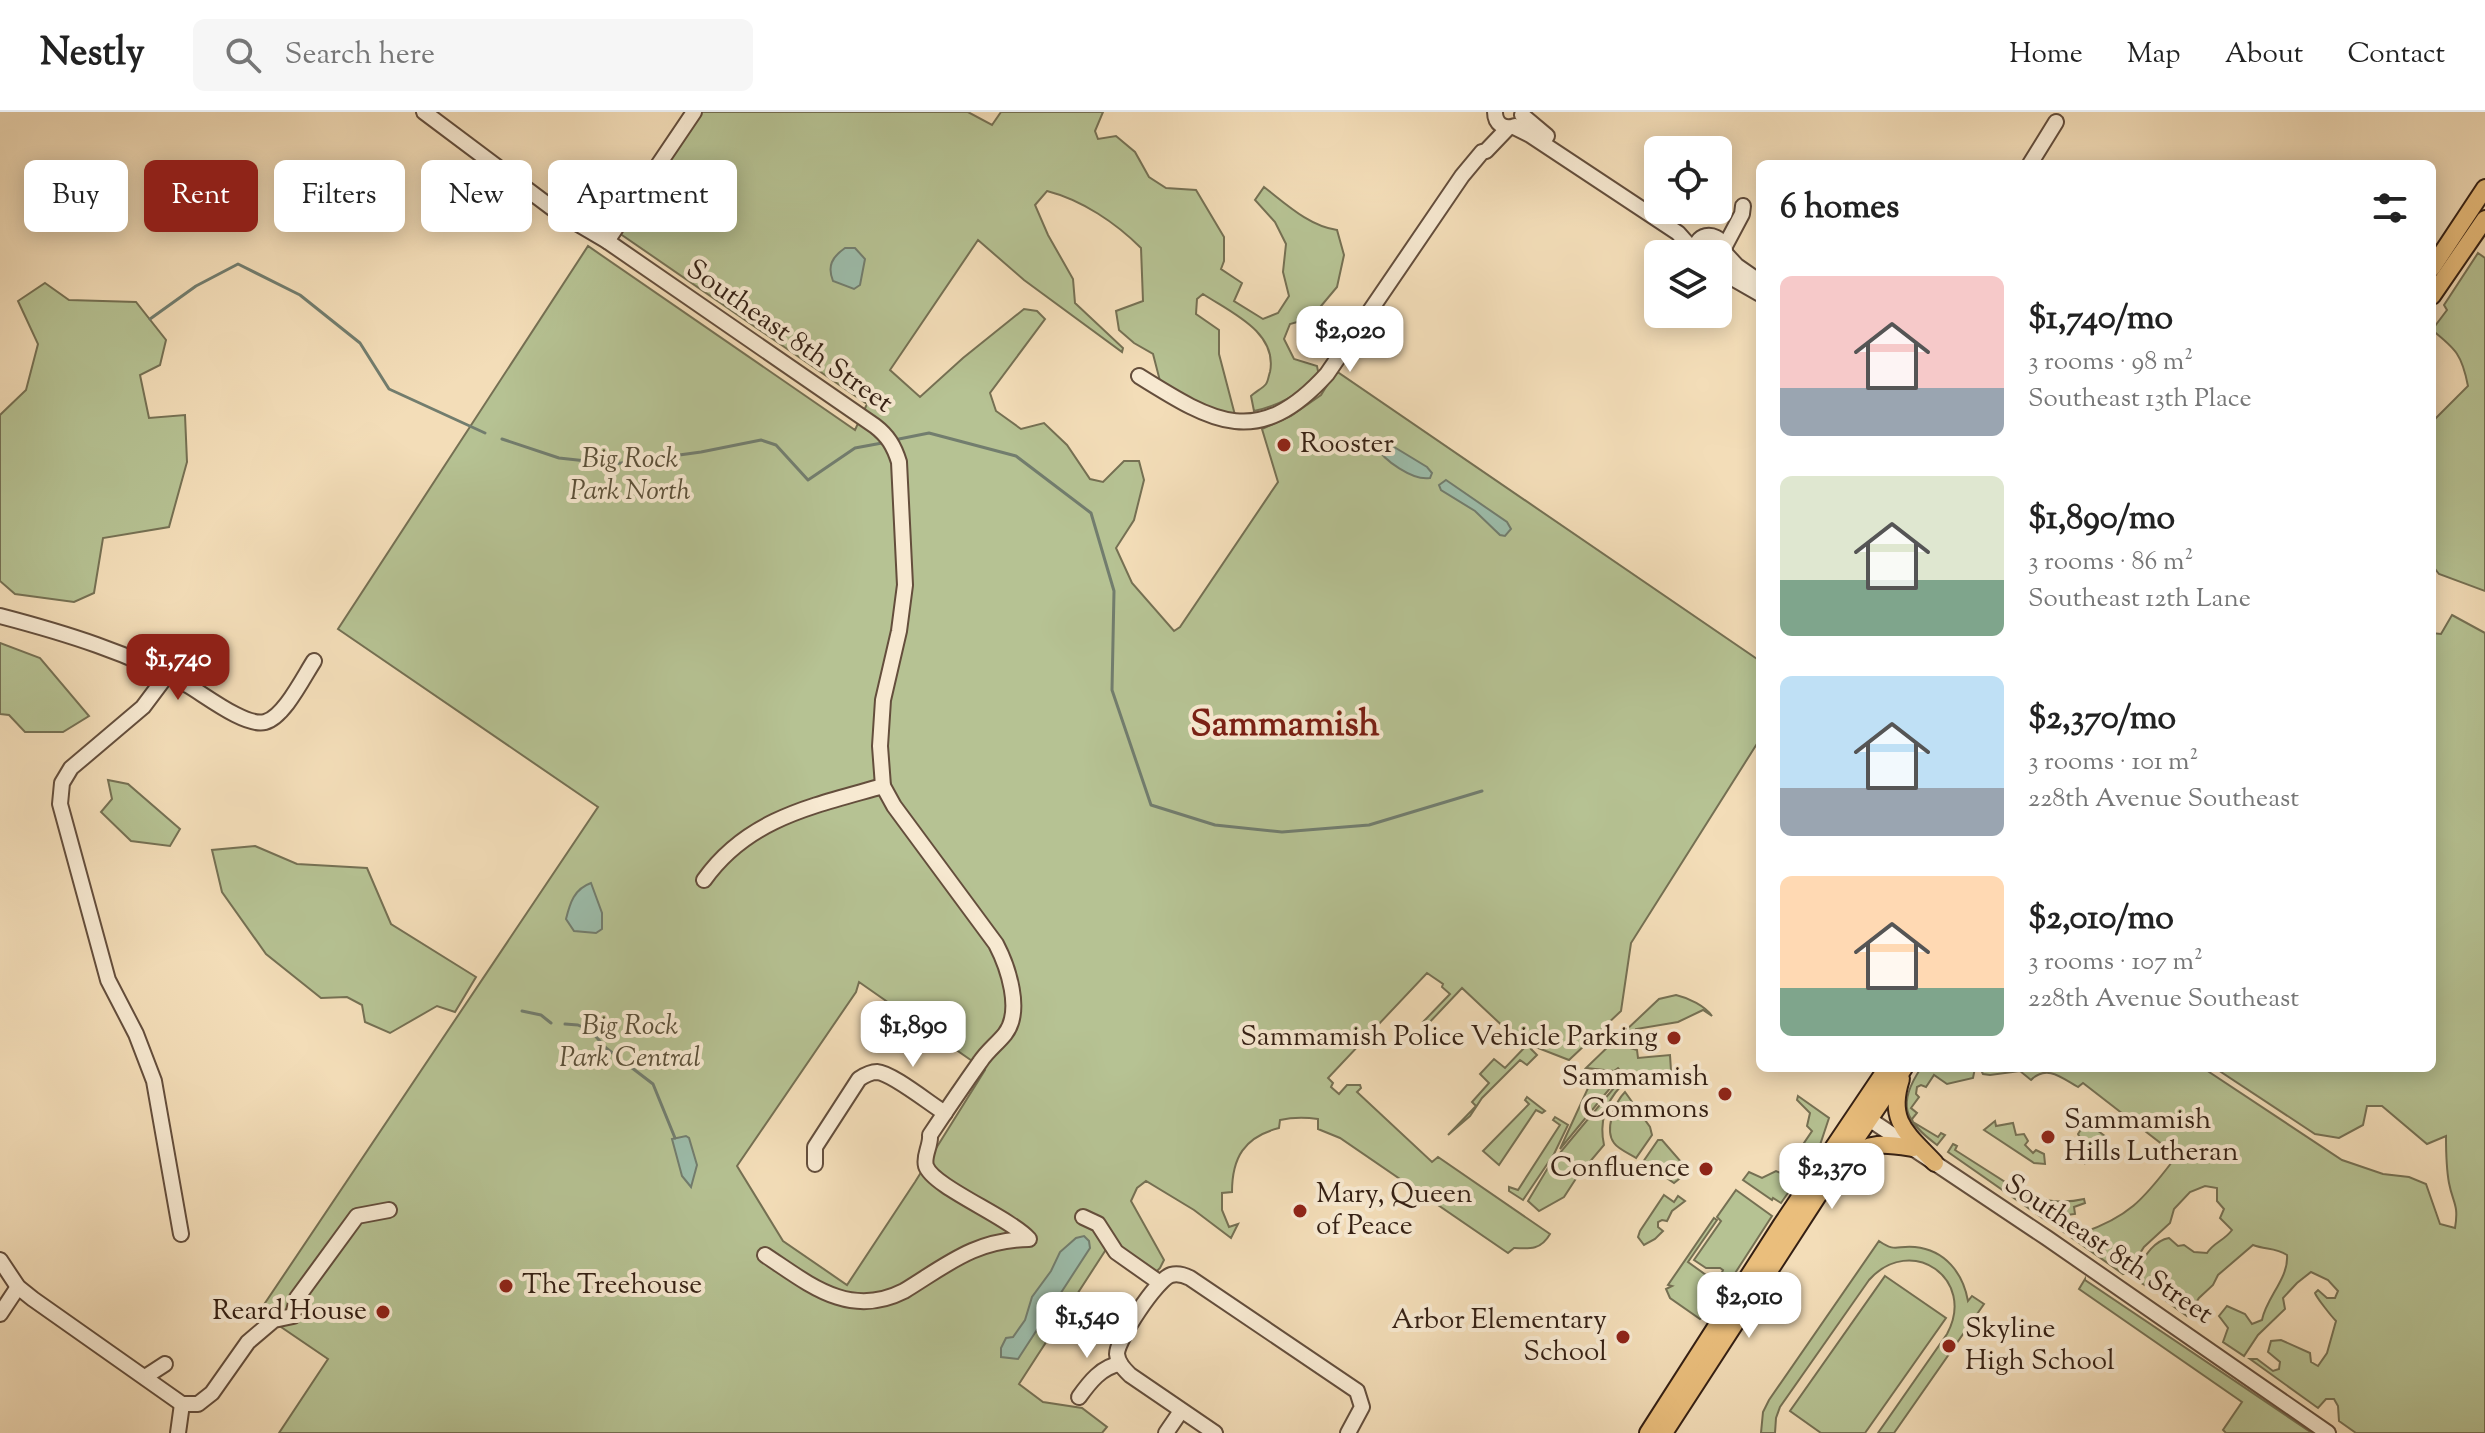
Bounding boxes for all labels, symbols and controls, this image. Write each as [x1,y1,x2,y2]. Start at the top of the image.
search box [193,19,753,91]
text: Nestly [40,28,145,82]
icon: search [221,33,265,77]
text: Search here [285,34,435,77]
text: Home [2009,35,2083,75]
text: Map [2127,35,2181,75]
text: About [2225,35,2303,75]
text: Contact [2347,35,2445,75]
map controls [1644,136,1732,328]
button: locate [1644,136,1732,224]
chip: Buy [24,160,128,232]
chip: Rent [144,160,258,232]
chip: Filters [274,160,405,232]
chip: New [421,160,532,232]
chip: Apartment [548,160,737,232]
text: 6 homes [1780,184,1899,233]
icon: filters [2368,186,2412,230]
button: layers [1644,240,1732,328]
street label: Southeast 8th Street [677,250,901,424]
text: $1,740/mo [2028,295,2173,344]
pin: $2,020 [1285,306,1415,374]
icon: home [1844,308,1940,404]
text: $2,020 [1314,313,1386,350]
text: 3 rooms · 98 m² [2028,344,2193,381]
text: Southeast 13th Place [2028,381,2252,418]
place label: Rooster [1300,425,1395,465]
marker: Rooster [1275,436,1293,454]
park label: Big Rock Park North [570,440,691,512]
text: $1,890/mo [2028,495,2175,544]
icon: home [1844,508,1940,604]
text: 3 rooms · 86 m² [2028,544,2193,581]
text: Southeast 12th Lane [2028,581,2251,618]
pin: $1,740 [113,634,243,702]
text: $1,740 [144,641,212,678]
text: $2,370/mo [2028,695,2176,744]
district label: Sammamish [1190,700,1380,752]
icon: home [1844,708,1940,804]
text: 3 rooms · 101 m² [2028,744,2198,781]
text: 228th Avenue Southeast [2028,781,2299,818]
text: $2,010/mo [2028,895,2174,944]
icon: home [1844,908,1940,1004]
text: 3 rooms · 107 m² [2028,944,2203,981]
text: 228th Avenue Southeast [2028,981,2299,1018]
pin: $1,890 [848,1001,978,1069]
park label: Big Rock Park Central [559,1007,701,1079]
text: $1,890 [879,1008,947,1045]
place label: Sammamish Police Vehicle Parking [1240,1018,1658,1058]
marker: Sammamish Police Vehicle Parking [1665,1029,1683,1047]
place label: Sammamish Commons [1562,1058,1709,1130]
marker: Sammamish Commons [1716,1085,1734,1103]
place label: Sammamish Hills Lutheran [2064,1101,2238,1173]
marker: Sammamish Hills Lutheran [2039,1128,2057,1146]
pin: $2,370 [1767,1143,1897,1211]
place label: Confluence [1550,1149,1690,1189]
text: $2,370 [1797,1150,1867,1187]
marker: Confluence [1697,1160,1715,1178]
street label: Southeast 8th Street [1995,1165,2221,1335]
place label: Mary, Queen of Peace [1316,1175,1473,1247]
marker: Mary, Queen of Peace [1291,1202,1309,1220]
place label: The Treehouse [522,1266,702,1306]
pin: $2,010 [1684,1272,1814,1340]
marker: The Treehouse [497,1277,515,1295]
text: $2,010 [1715,1279,1783,1316]
place label: Reard House [212,1292,367,1332]
pin: $1,540 [1022,1292,1152,1360]
text: $1,540 [1054,1299,1120,1336]
place label: Arbor Elementary School [1391,1301,1607,1373]
marker: Reard House [374,1303,392,1321]
place label: Skyline High School [1965,1310,2115,1382]
marker: Arbor Elementary School [1614,1328,1632,1346]
marker: Skyline High School [1940,1337,1958,1355]

